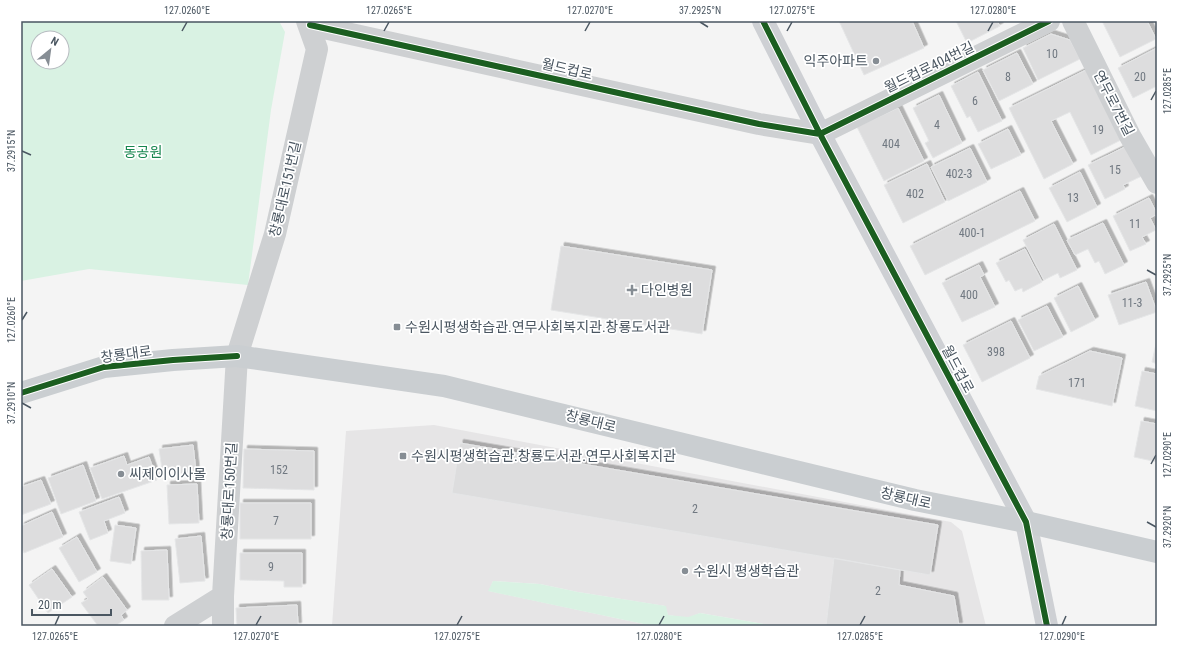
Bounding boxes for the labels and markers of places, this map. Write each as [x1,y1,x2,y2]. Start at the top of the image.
place label: 익주아파트 [804,53,868,69]
marker: 익주아파트 [871,56,881,66]
place label: 다인병원 [641,282,693,298]
marker: 다인병원 [626,284,638,296]
place label: 수원시평생학습관.연무사회복지관.창룡도서관 [405,319,670,335]
marker: 수원시평생학습관.연무사회복지관.창룡도서관 [392,322,402,332]
place label: 수원시평생학습관.창룡도서관.연무사회복지관 [411,448,676,464]
marker: 수원시평생학습관.창룡도서관.연무사회복지관 [398,451,408,461]
place label: 씨제이이사몰 [129,466,206,482]
marker: 씨제이이사몰 [116,469,126,479]
place label: 수원시 평생학습관 [693,563,799,579]
marker: 수원시 평생학습관 [680,566,690,576]

